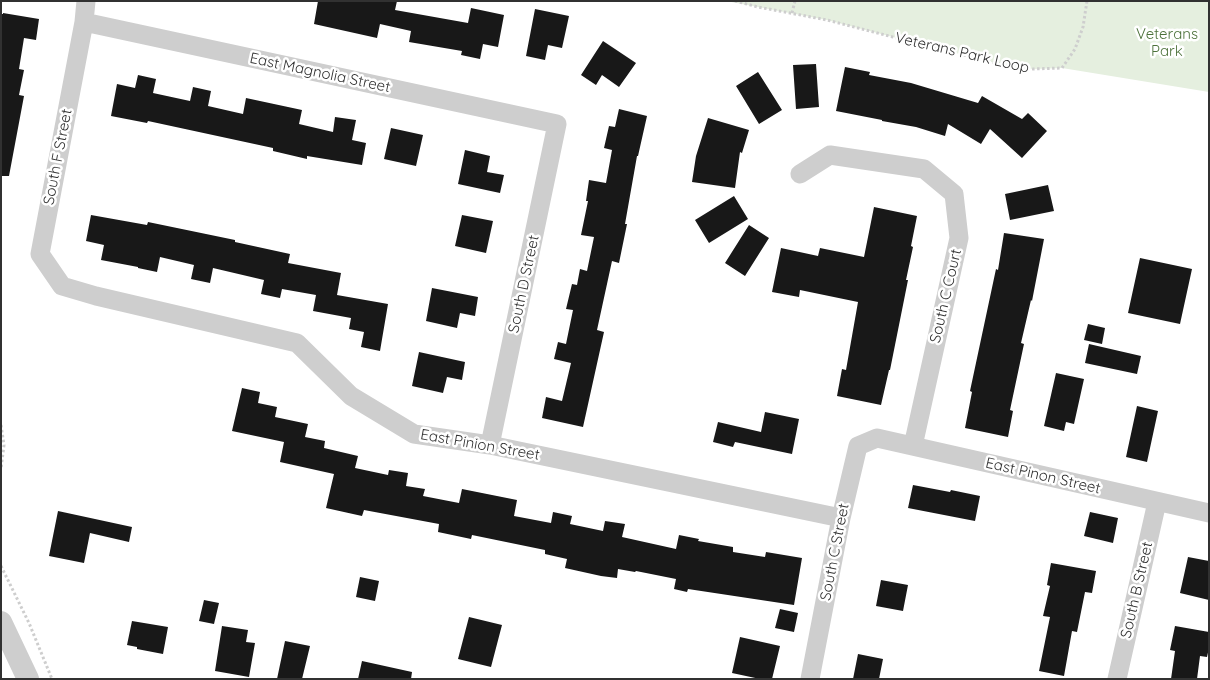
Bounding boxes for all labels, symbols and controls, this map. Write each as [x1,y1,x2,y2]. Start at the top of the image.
park label: Veterans Park [1136,25,1198,60]
street label: Veterans Park Loop [893,29,1031,77]
street label: East Magnolia Street [248,49,392,97]
street label: South F Street [40,108,76,206]
street label: South D Street [505,233,543,335]
street label: South C Court [926,247,966,345]
street label: East Pinion Street [419,426,541,464]
street label: East Pinon Street [984,454,1102,498]
street label: South C Street [817,502,853,602]
street label: South B Street [1117,540,1157,640]

